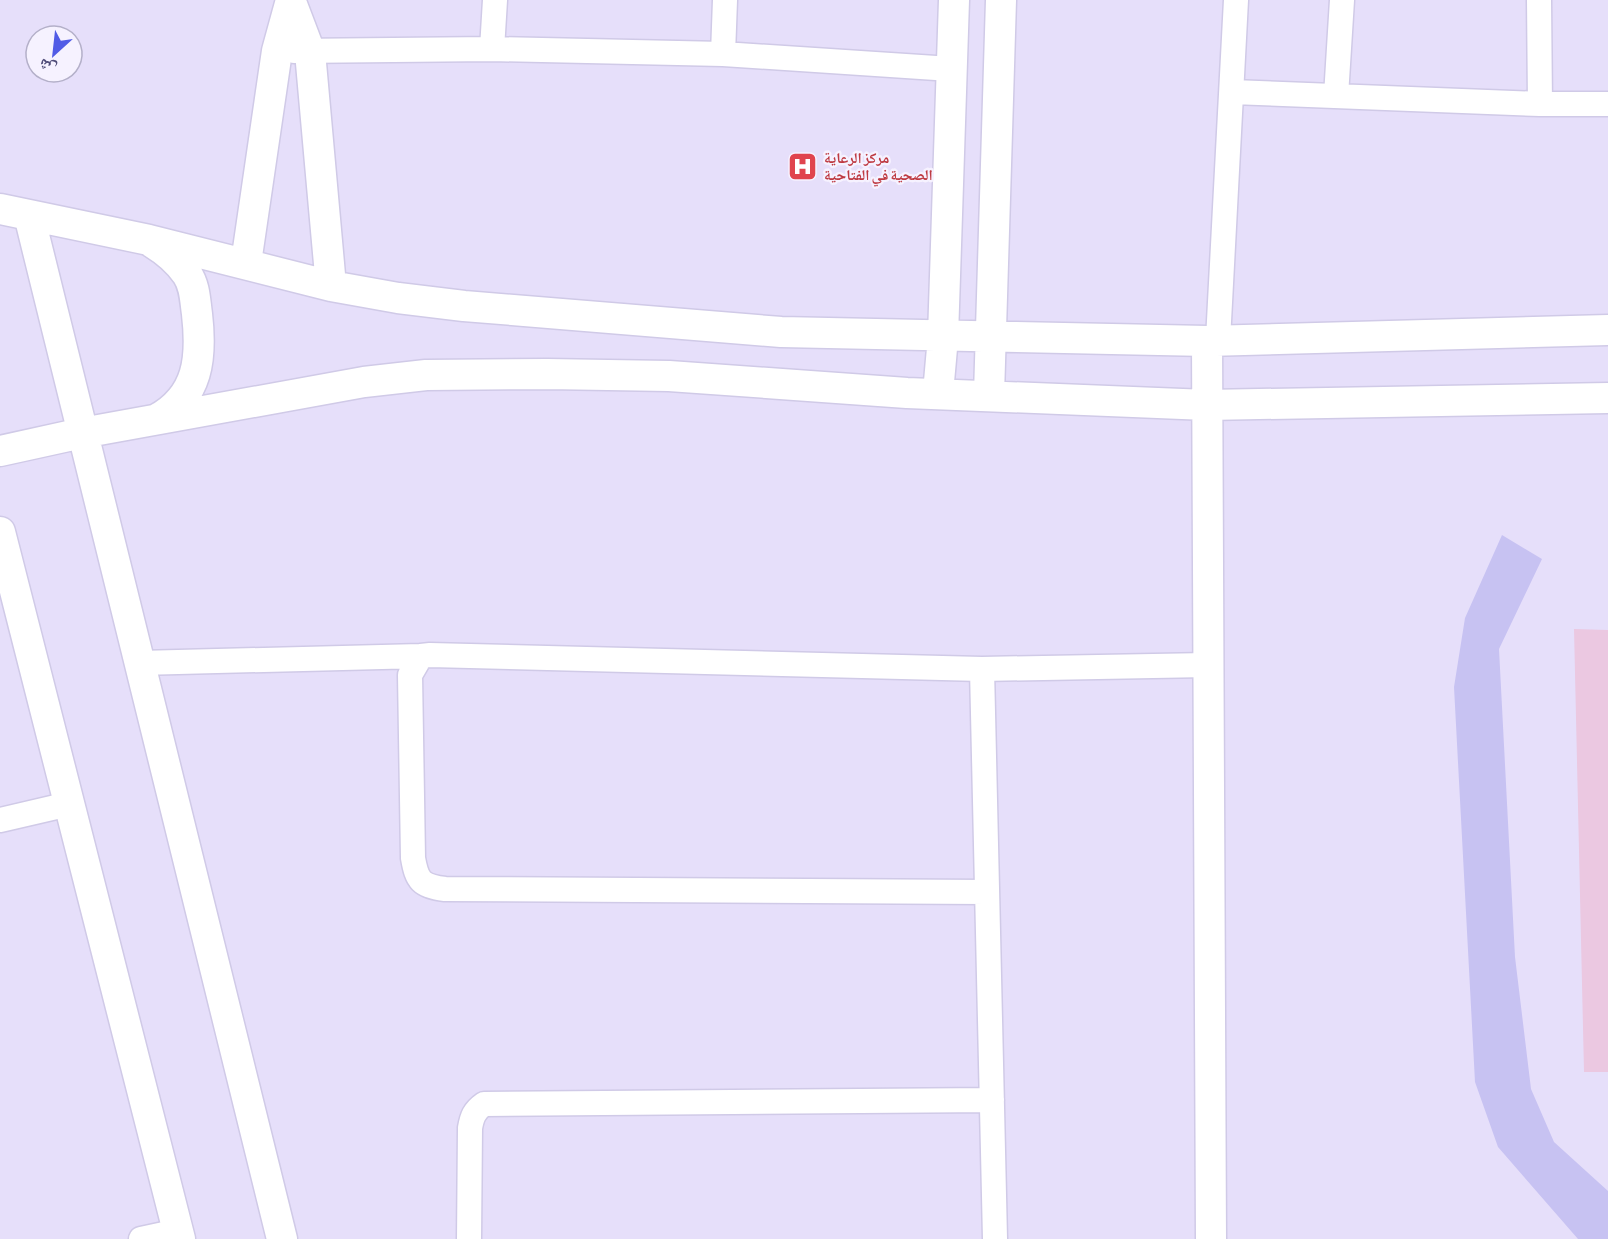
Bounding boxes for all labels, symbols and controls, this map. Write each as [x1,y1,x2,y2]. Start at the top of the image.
north arrow [24,24,84,84]
text: ش [36,55,59,79]
place label: مركز الرعاية الصحية في الفتاحية [824,149,933,186]
hospital icon: مركز الرعاية الصحية في الفتاحية [787,150,819,182]

